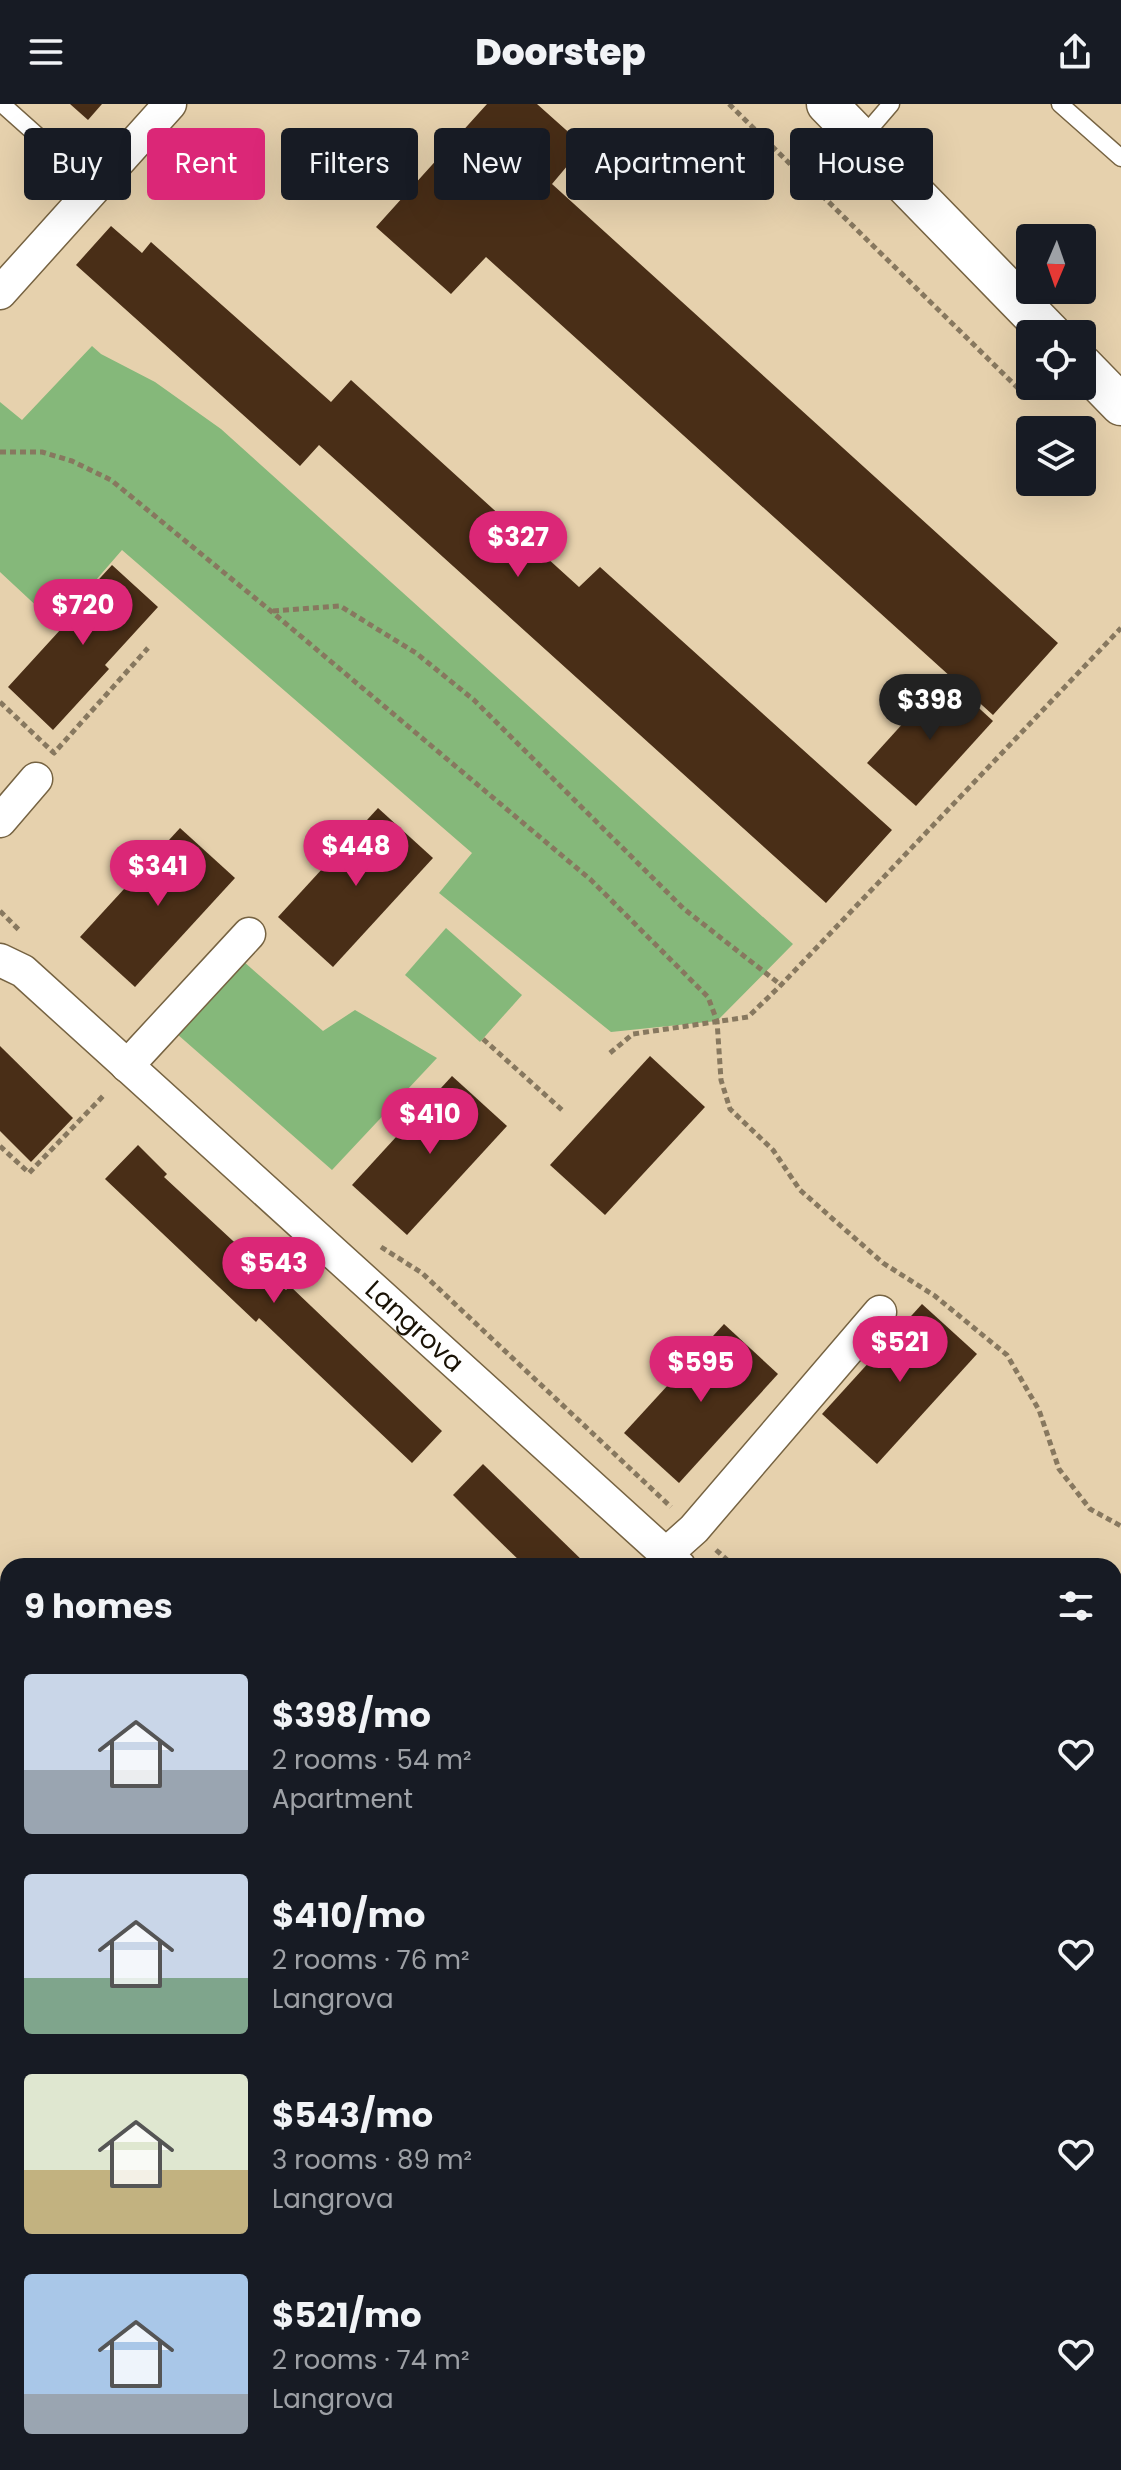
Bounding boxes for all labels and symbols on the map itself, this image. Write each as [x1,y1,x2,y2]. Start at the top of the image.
north arrow [1016,224,1096,304]
pin: $327 [471,511,565,579]
pin: $720 [36,579,130,647]
pin: $398 [883,674,977,742]
pin: $448 [309,820,403,888]
pin: $341 [111,840,205,908]
pin: $410 [383,1088,477,1156]
pin: $543 [227,1237,321,1305]
street label: Langrova [357,1272,472,1380]
pin: $521 [853,1316,947,1384]
pin: $595 [654,1336,748,1404]

